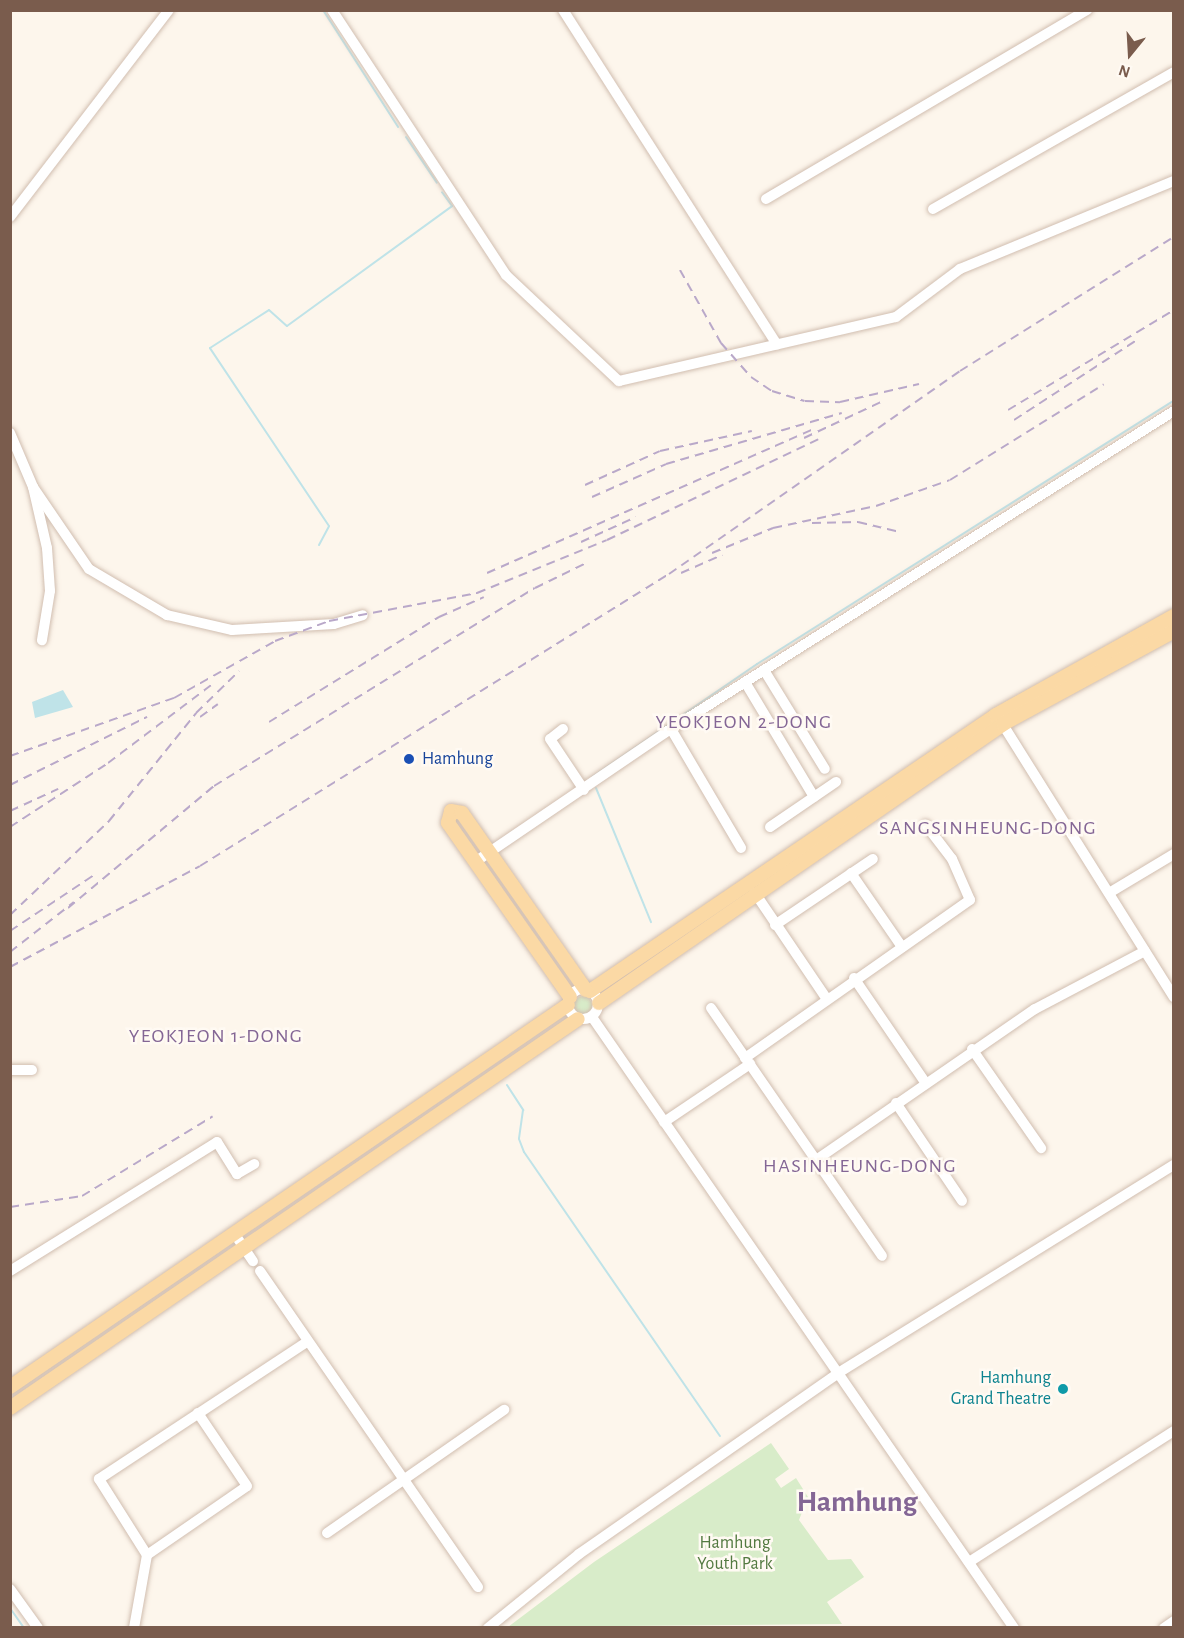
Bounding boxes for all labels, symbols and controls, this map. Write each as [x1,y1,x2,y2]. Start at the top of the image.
north arrow [1100,24,1160,84]
text: N [1117,62,1132,80]
district label: YEOKJEON 2-DONG [656,710,832,734]
place label: Hamhung [422,748,493,770]
marker: Hamhung [400,750,418,768]
district label: SANGSINHEUNG-DONG [879,816,1097,840]
district label: YEOKJEON 1-DONG [129,1024,303,1048]
district label: HASINHEUNG-DONG [763,1154,957,1178]
place label: Hamhung Grand Theatre [951,1368,1051,1410]
marker: Hamhung Grand Theatre [1056,1382,1070,1396]
district label: Hamhung [796,1484,918,1520]
park label: Hamhung Youth Park [697,1533,773,1576]

